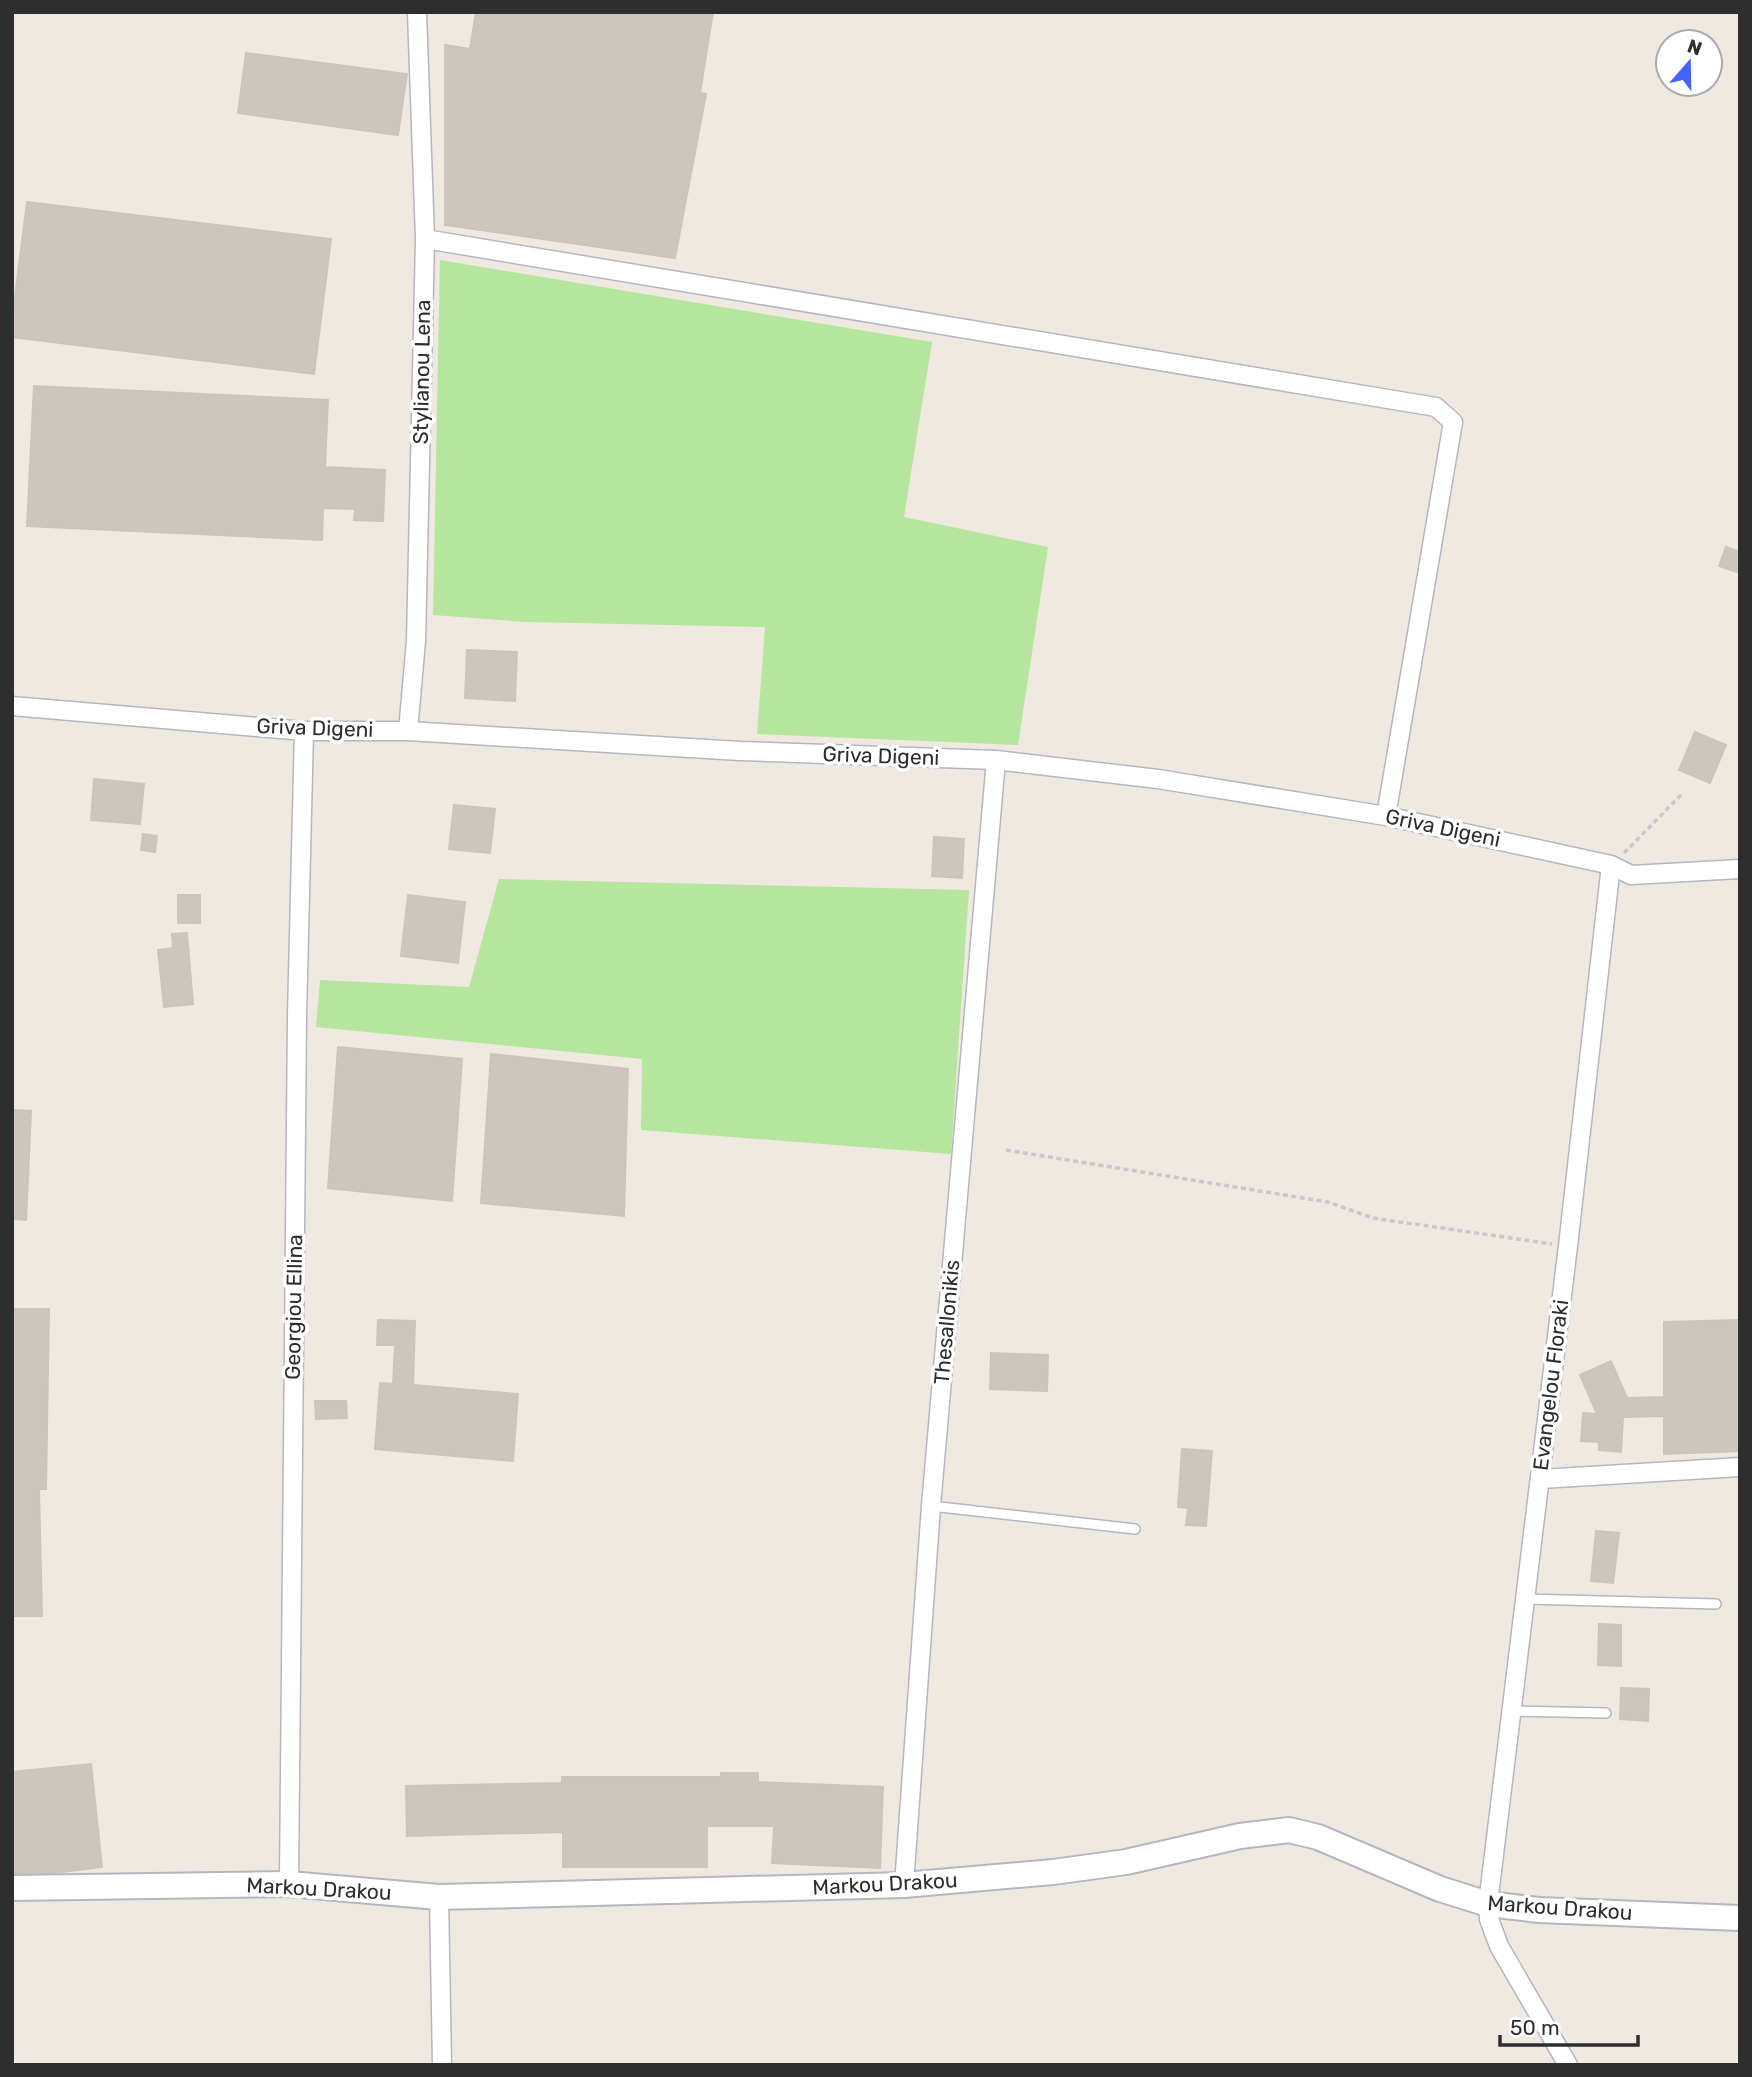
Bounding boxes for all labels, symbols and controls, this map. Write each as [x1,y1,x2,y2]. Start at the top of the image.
north arrow [1654,28,1724,98]
text: N [1684,34,1705,61]
street label: Stylianou Lena [408,299,435,445]
street label: Griva Digeni [256,713,374,742]
street label: Griva Digeni [822,741,940,770]
street label: Griva Digeni [1383,803,1503,852]
street label: Georgiou Ellina [280,1234,307,1380]
street label: Thesallonikis [929,1258,964,1385]
street label: Evangelou Floraki [1528,1298,1573,1472]
street label: Markou Drakou [812,1867,958,1900]
street label: Markou Drakou [246,1872,392,1905]
street label: Markou Drakou [1487,1890,1633,1925]
scale bar [1500,2004,1638,2048]
text: 50 m [1510,2015,1560,2040]

